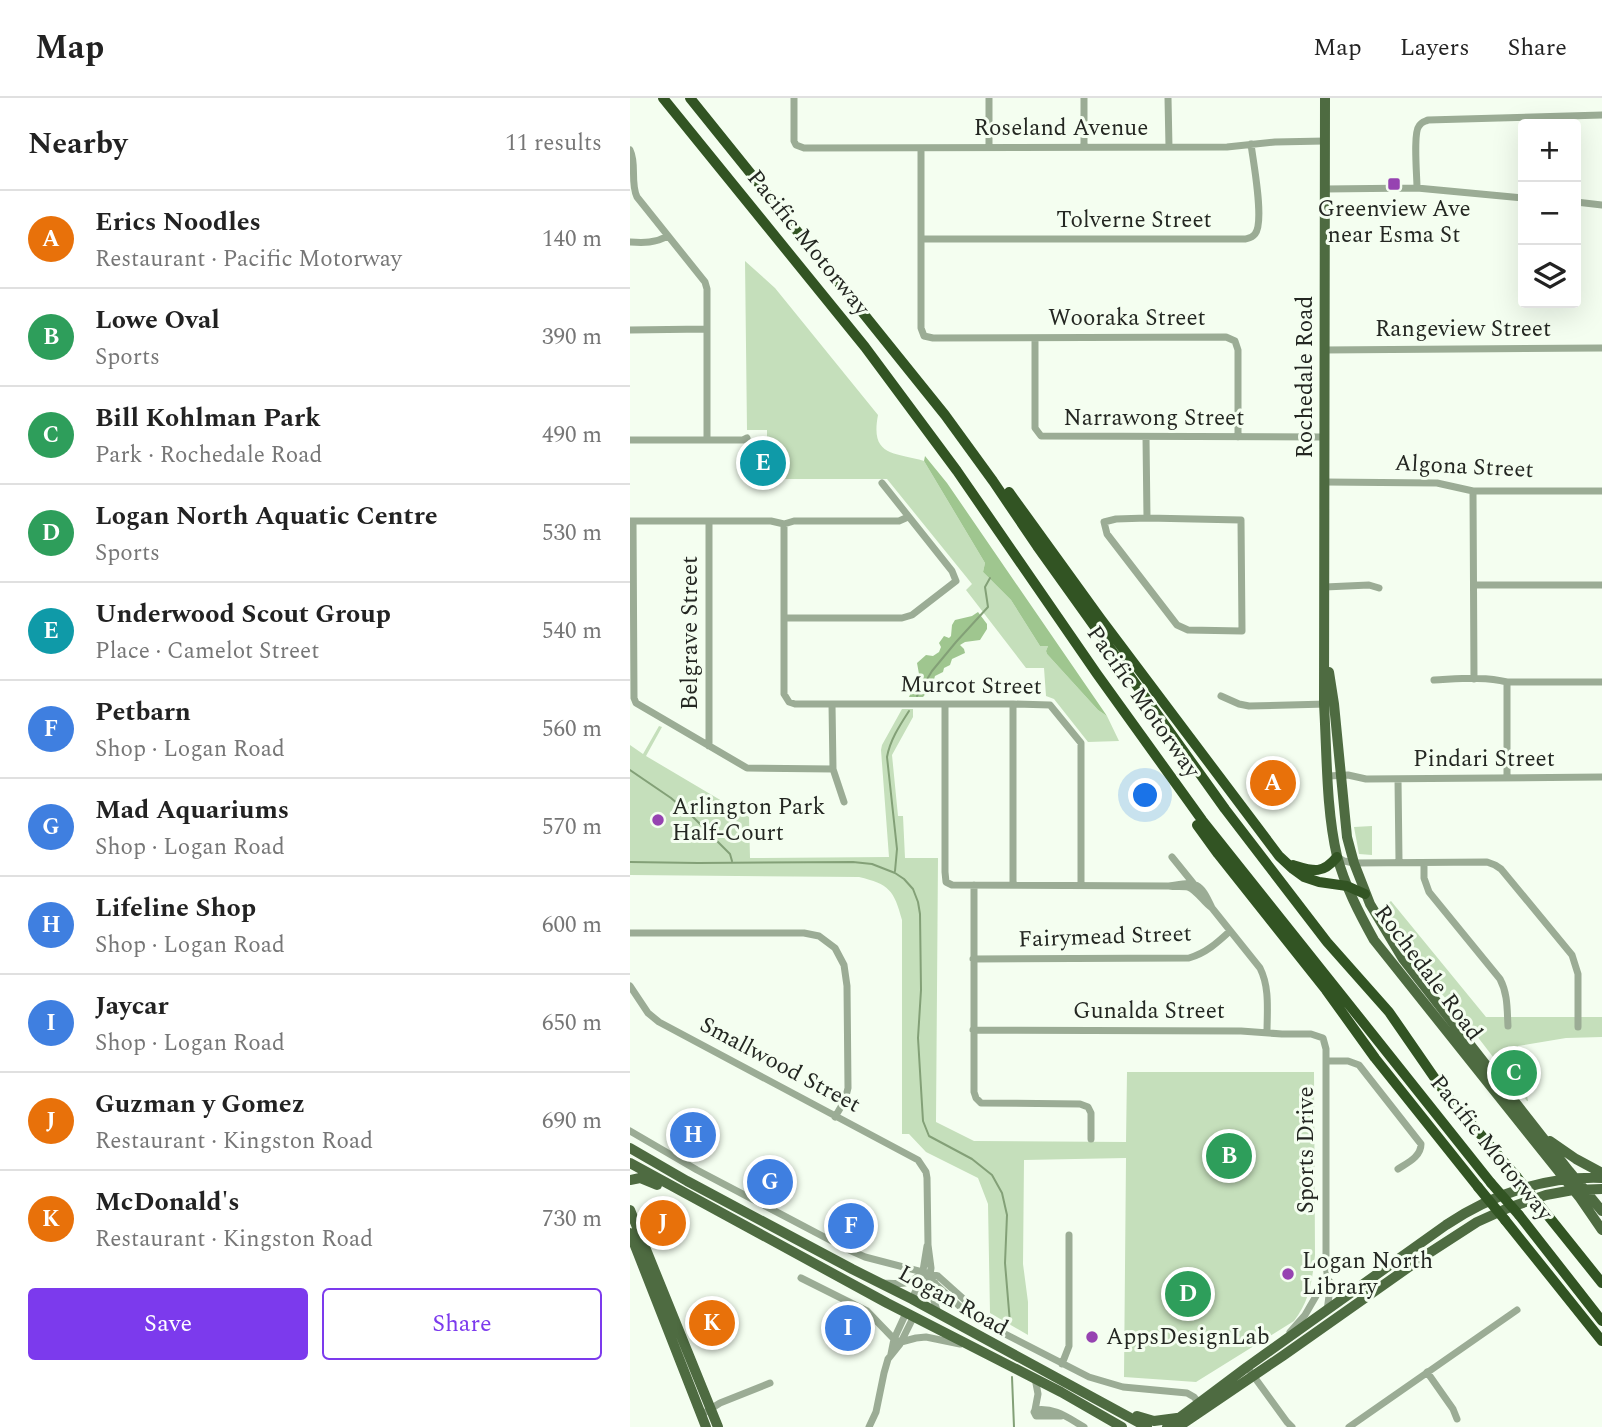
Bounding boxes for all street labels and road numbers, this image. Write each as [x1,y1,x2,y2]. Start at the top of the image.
street label: Roseland Avenue [974,111,1148,146]
street label: Pacific Motorway [738,162,879,324]
street label: Tolverne Street [1056,203,1212,238]
street label: Rochedale Road [1288,295,1323,458]
street label: Wooraka Street [1048,301,1206,336]
street label: Rangeview Street [1375,312,1551,347]
street label: Narrawong Street [1064,401,1244,436]
street label: Algona Street [1394,446,1534,488]
street label: Belgrave Street [673,556,708,710]
street label: Pacific Motorway [1077,619,1209,786]
street label: Murcot Street [900,667,1042,705]
street label: Pindari Street [1413,742,1555,777]
street label: Rochedale Road [1365,897,1491,1049]
street label: Fairymead Street [1018,916,1192,958]
street label: Gunalda Street [1073,994,1225,1029]
street label: Smallwood Street [693,1008,867,1122]
street label: Pacific Motorway [1421,1067,1562,1229]
street label: Sports Drive [1289,1086,1324,1214]
street label: Logan Road [891,1256,1015,1346]

